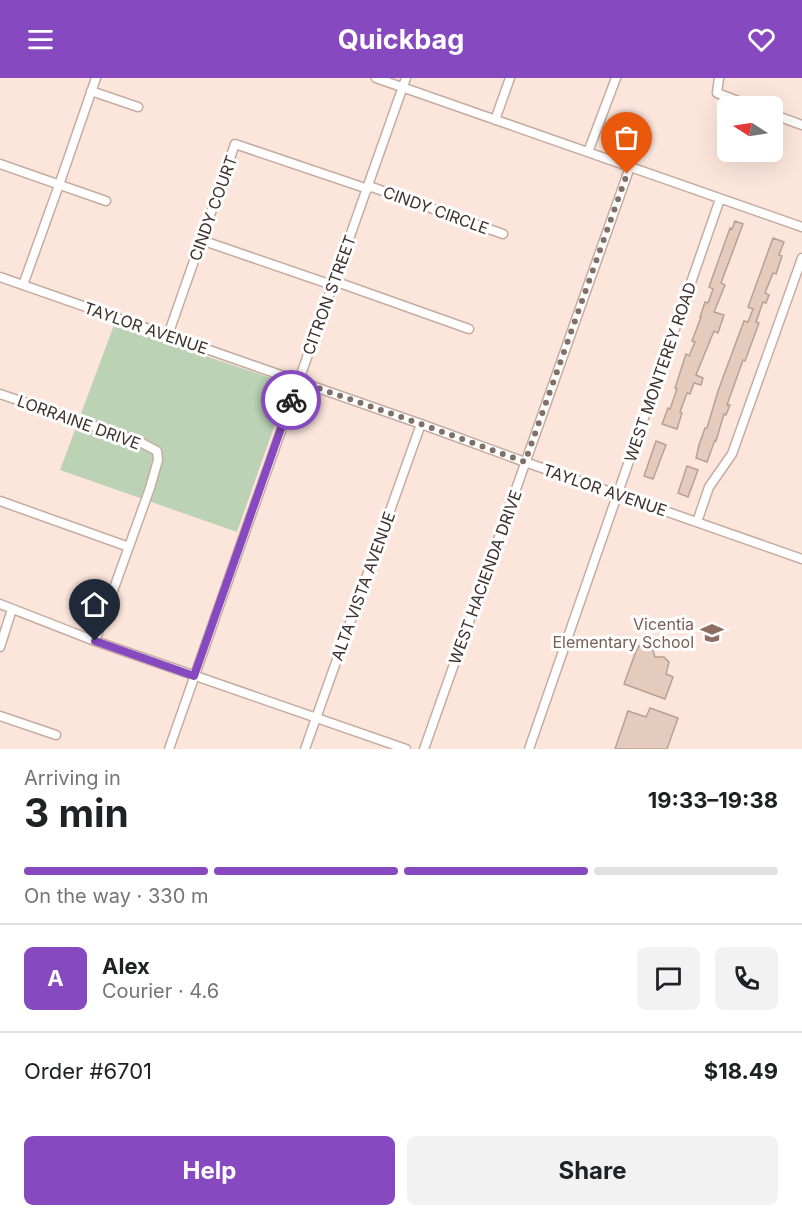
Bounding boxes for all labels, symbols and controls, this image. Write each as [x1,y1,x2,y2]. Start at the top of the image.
icon: menu [24,23,57,56]
text: Quickbag [338,23,464,56]
icon: heart [745,23,778,56]
north arrow [717,96,783,162]
map controls [717,96,783,162]
pin [601,112,652,174]
icon: bag [610,121,643,154]
street label: CINDY COURT [185,152,241,264]
street label: CINDY CIRCLE [380,182,492,238]
street label: CITRON STREET [298,232,360,358]
street label: WEST MONTEREY ROAD [620,279,700,465]
street label: TAYLOR AVENUE [82,297,210,359]
courier [261,370,321,430]
icon: bike [275,384,308,417]
street label: LORRAINE DRIVE [15,390,143,454]
street label: TAYLOR AVENUE [541,459,669,521]
street label: WEST HACIENDA DRIVE [444,487,526,667]
street label: ALTA VISTA AVENUE [327,509,399,663]
pin [69,579,120,641]
icon: home [78,588,111,621]
place label: Vicentia Elementary School [552,614,694,652]
school or university icon: Vicentia Elementary School [699,620,725,646]
text: Arriving in [24,766,121,790]
text: 19:33–19:38 [648,787,778,813]
text: 3 min [24,789,129,836]
text: On the way · 330 m [24,884,208,908]
button: chat [637,947,700,1010]
button: phone [715,947,778,1010]
text: Alex [102,953,150,979]
text: A [47,965,64,991]
text: Courier · 4.6 [102,979,219,1003]
text: Order #6701 [24,1058,152,1084]
text: $18.49 [704,1058,778,1084]
button: Help [24,1136,395,1205]
button: Share [407,1136,778,1205]

